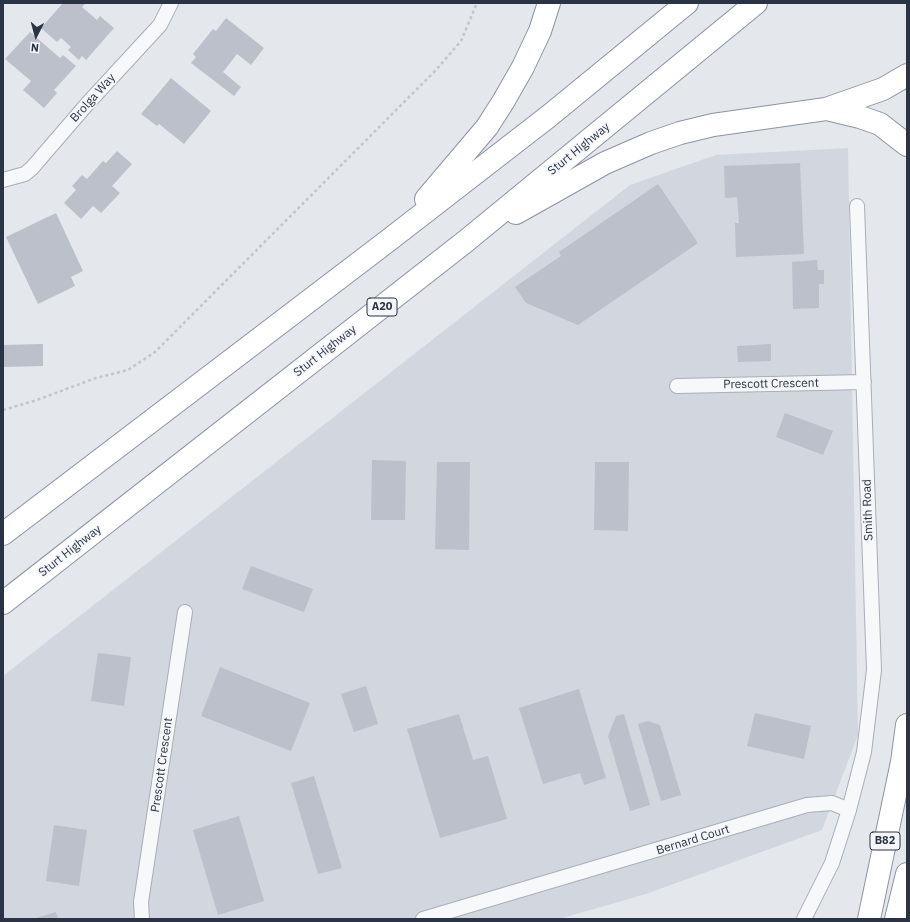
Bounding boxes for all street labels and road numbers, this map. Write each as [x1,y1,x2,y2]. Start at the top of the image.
street label: Brolga Way [67,71,119,125]
street label: Sturt Highway [545,120,613,178]
road number: A20 [367,298,397,316]
street label: Sturt Highway [291,322,359,380]
street label: Prescott Crescent [723,376,819,392]
street label: Smith Road [860,479,876,541]
street label: Sturt Highway [36,522,104,580]
street label: Prescott Crescent [148,717,176,813]
street label: Bernard Court [655,822,731,858]
road number: B82 [870,832,900,850]

